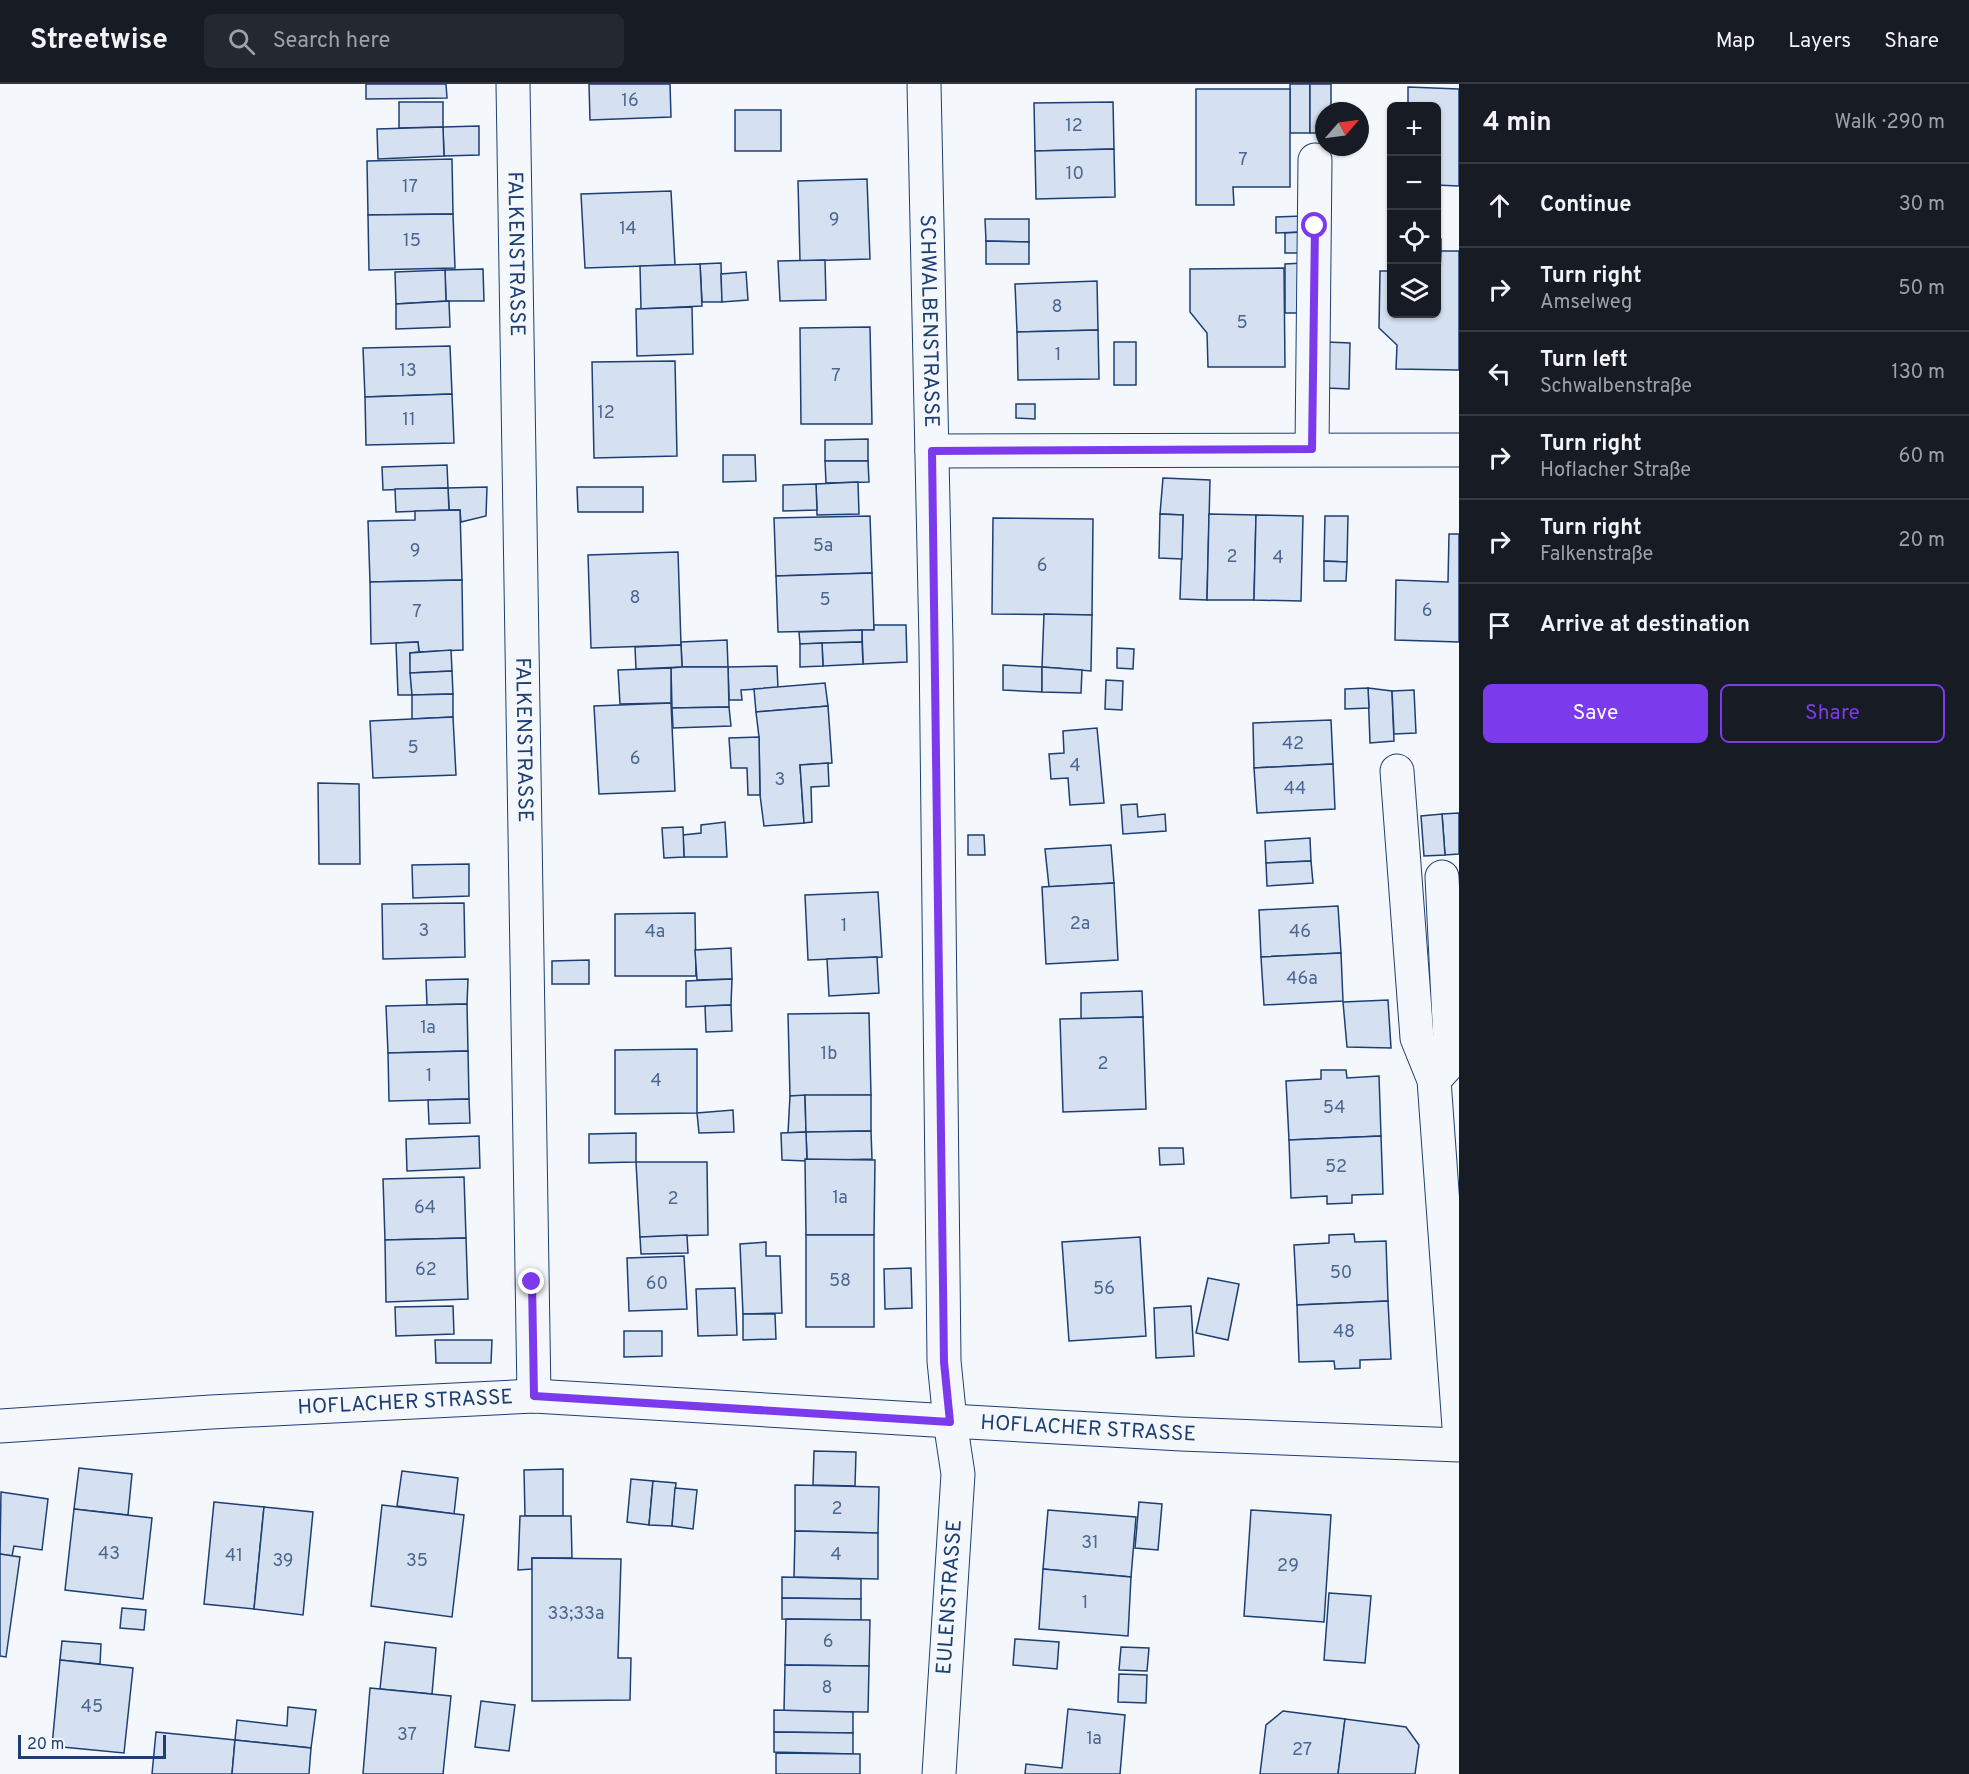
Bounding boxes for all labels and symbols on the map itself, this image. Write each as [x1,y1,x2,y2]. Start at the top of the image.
house number: 16 [621,90,639,113]
north arrow [1315,102,1369,156]
house number: 12 [1065,115,1083,138]
house number: 7 [1238,149,1248,172]
house number: 10 [1066,163,1084,186]
street label: FALKENSTRASSE [501,171,531,337]
house number: 17 [402,176,418,199]
house number: 9 [829,209,839,232]
route start [1301,212,1327,238]
street label: SCHWALBENSTRASSE [913,214,945,428]
house number: 14 [619,218,637,241]
house number: 15 [403,230,421,253]
house number: 8 [1052,296,1063,319]
house number: 5 [1236,312,1248,335]
house number: 1 [1055,344,1061,367]
house number: 13 [399,360,417,383]
house number: 7 [831,365,841,388]
house number: 12 [597,402,615,425]
house number: 11 [402,409,416,432]
house number: 5a [813,535,833,558]
house number: 9 [410,540,420,563]
house number: 2 [1226,546,1238,569]
house number: 4 [1272,547,1284,570]
house number: 6 [1037,555,1047,578]
house number: 8 [630,587,641,610]
house number: 5 [819,589,831,612]
house number: 6 [1422,600,1432,623]
house number: 7 [412,601,422,624]
street label: FALKENSTRASSE [509,657,538,823]
house number: 42 [1282,733,1304,756]
house number: 5 [407,737,419,760]
house number: 6 [630,748,640,771]
house number: 4 [1069,755,1081,778]
house number: 3 [775,769,785,792]
house number: 44 [1284,778,1306,801]
house number: 2a [1070,913,1090,936]
house number: 1 [841,915,847,938]
house number: 3 [419,920,429,943]
house number: 4a [645,921,665,944]
house number: 46 [1289,921,1311,944]
house number: 46a [1286,968,1318,991]
house number: 1a [420,1017,436,1040]
house number: 1b [821,1043,837,1066]
house number: 2 [1097,1053,1109,1076]
house number: 1 [426,1065,432,1088]
house number: 4 [650,1070,662,1093]
house number: 54 [1323,1097,1345,1120]
house number: 52 [1325,1156,1347,1179]
house number: 1a [832,1187,848,1210]
house number: 2 [667,1188,679,1211]
house number: 64 [414,1197,436,1220]
house number: 62 [415,1259,437,1282]
house number: 50 [1330,1262,1352,1285]
route end [518,1268,544,1294]
house number: 58 [829,1270,851,1293]
house number: 60 [646,1273,668,1296]
house number: 56 [1093,1278,1115,1301]
house number: 48 [1333,1321,1355,1344]
street label: HOFLACHER STRASSE [297,1384,514,1421]
street label: HOFLACHER STRASSE [980,1409,1197,1448]
house number: 2 [831,1498,843,1521]
street label: EULENSTRASSE [931,1519,969,1675]
house number: 31 [1081,1532,1099,1555]
house number: 43 [98,1543,120,1566]
house number: 4 [830,1544,842,1567]
house number: 41 [225,1545,243,1568]
house number: 39 [272,1550,294,1573]
house number: 35 [406,1550,428,1573]
house number: 29 [1277,1555,1299,1578]
house number: 1 [1082,1592,1088,1615]
house number: 33;33a [547,1603,605,1626]
house number: 6 [823,1631,833,1654]
house number: 8 [822,1677,833,1700]
house number: 45 [81,1696,103,1719]
house number: 37 [397,1724,417,1747]
house number: 1a [1086,1728,1102,1751]
scale bar [18,1732,166,1760]
house number: 27 [1292,1739,1312,1762]

